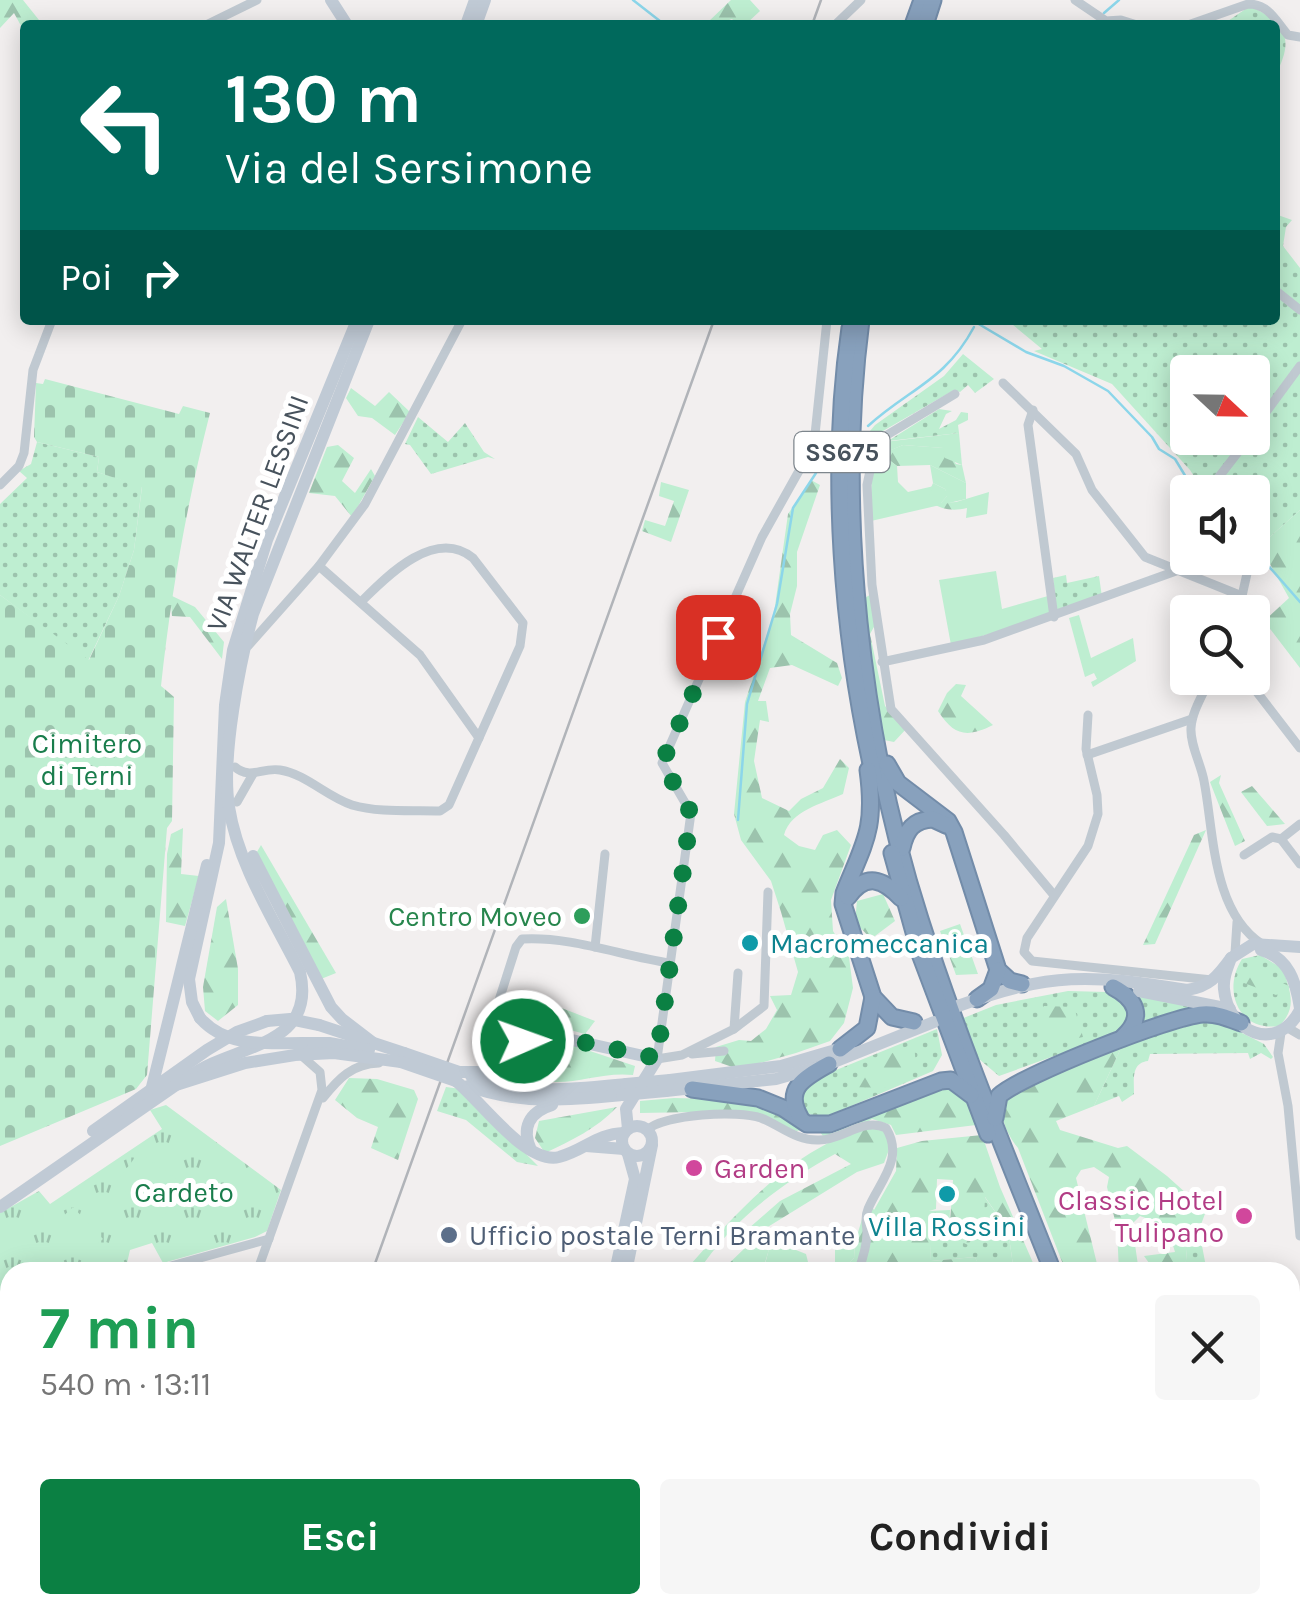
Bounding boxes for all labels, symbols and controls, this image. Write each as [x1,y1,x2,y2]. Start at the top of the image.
text: 130 m [225,58,422,140]
icon: left [60,60,190,190]
text: Via del Sersimone [225,142,593,194]
icon: right [133,250,188,305]
text: Poi [60,255,113,300]
north arrow [1170,355,1270,455]
map controls [1170,355,1270,695]
street label: VIA WALTER LESSINI [199,390,316,636]
road number: SS675 [794,432,890,472]
button: sound [1170,475,1270,575]
pin [676,595,761,680]
button: search [1170,595,1270,695]
icon: arrive [691,610,746,665]
park label: Cimitero di Terni [32,727,142,792]
place label: Centro Moveo [388,900,562,933]
marker: Centro Moveo [571,905,593,927]
place label: Macromeccanica [770,927,989,960]
marker: Macromeccanica [739,932,761,954]
position arrow [471,989,575,1093]
place label: Garden [714,1152,805,1185]
marker: Garden [683,1157,705,1179]
park label: Cardeto [134,1176,234,1209]
marker: Villa Rossini [936,1183,958,1205]
place label: Classic Hotel Tulipano [1058,1184,1224,1249]
marker: Classic Hotel Tulipano [1233,1205,1255,1227]
place label: Villa Rossini [868,1210,1026,1243]
place label: Ufficio postale Terni Bramante [469,1219,855,1252]
marker: Ufficio postale Terni Bramante [438,1224,460,1246]
text: 7 min [40,1293,199,1363]
button: close [1155,1295,1260,1400]
text: 540 m · 13:11 [40,1366,211,1403]
button: Esci [40,1479,640,1594]
button: Condividi [660,1479,1260,1594]

